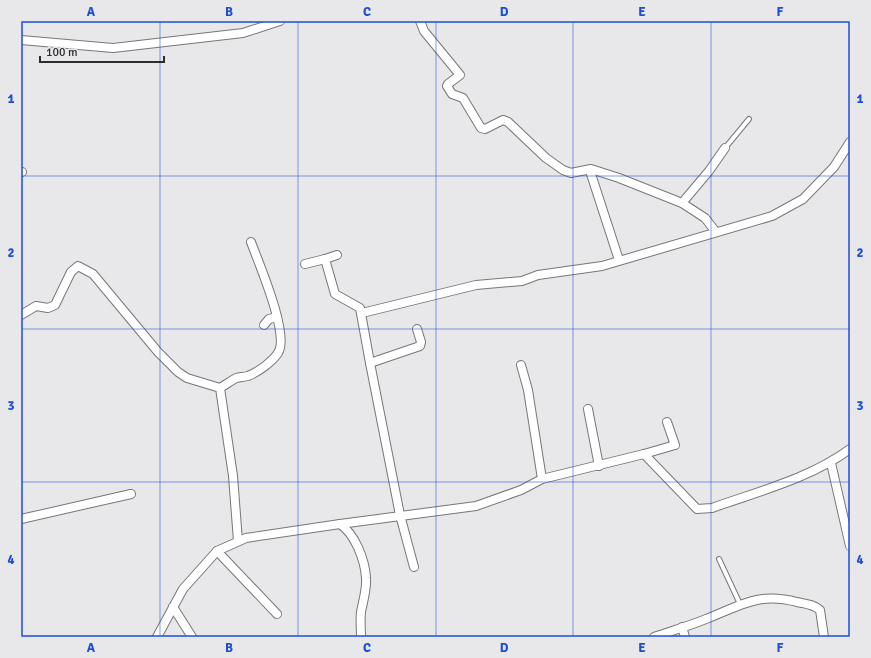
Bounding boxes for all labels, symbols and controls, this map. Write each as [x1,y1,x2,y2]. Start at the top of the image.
text: A [87,4,96,20]
text: B [225,4,233,20]
text: C [363,4,371,20]
text: D [500,4,509,20]
text: E [638,4,646,20]
text: F [777,4,784,20]
scale bar [40,38,164,64]
text: 100 m [46,45,78,60]
text: 1 [7,91,15,107]
text: 1 [856,91,864,107]
text: 2 [7,245,15,261]
text: 2 [856,245,864,261]
text: 3 [7,398,15,414]
text: 3 [856,398,864,414]
text: 4 [7,552,15,568]
text: 4 [856,552,864,568]
text: A [87,640,96,656]
text: B [225,640,233,656]
text: C [363,640,371,656]
text: D [500,640,509,656]
text: E [638,640,646,656]
text: F [777,640,784,656]

